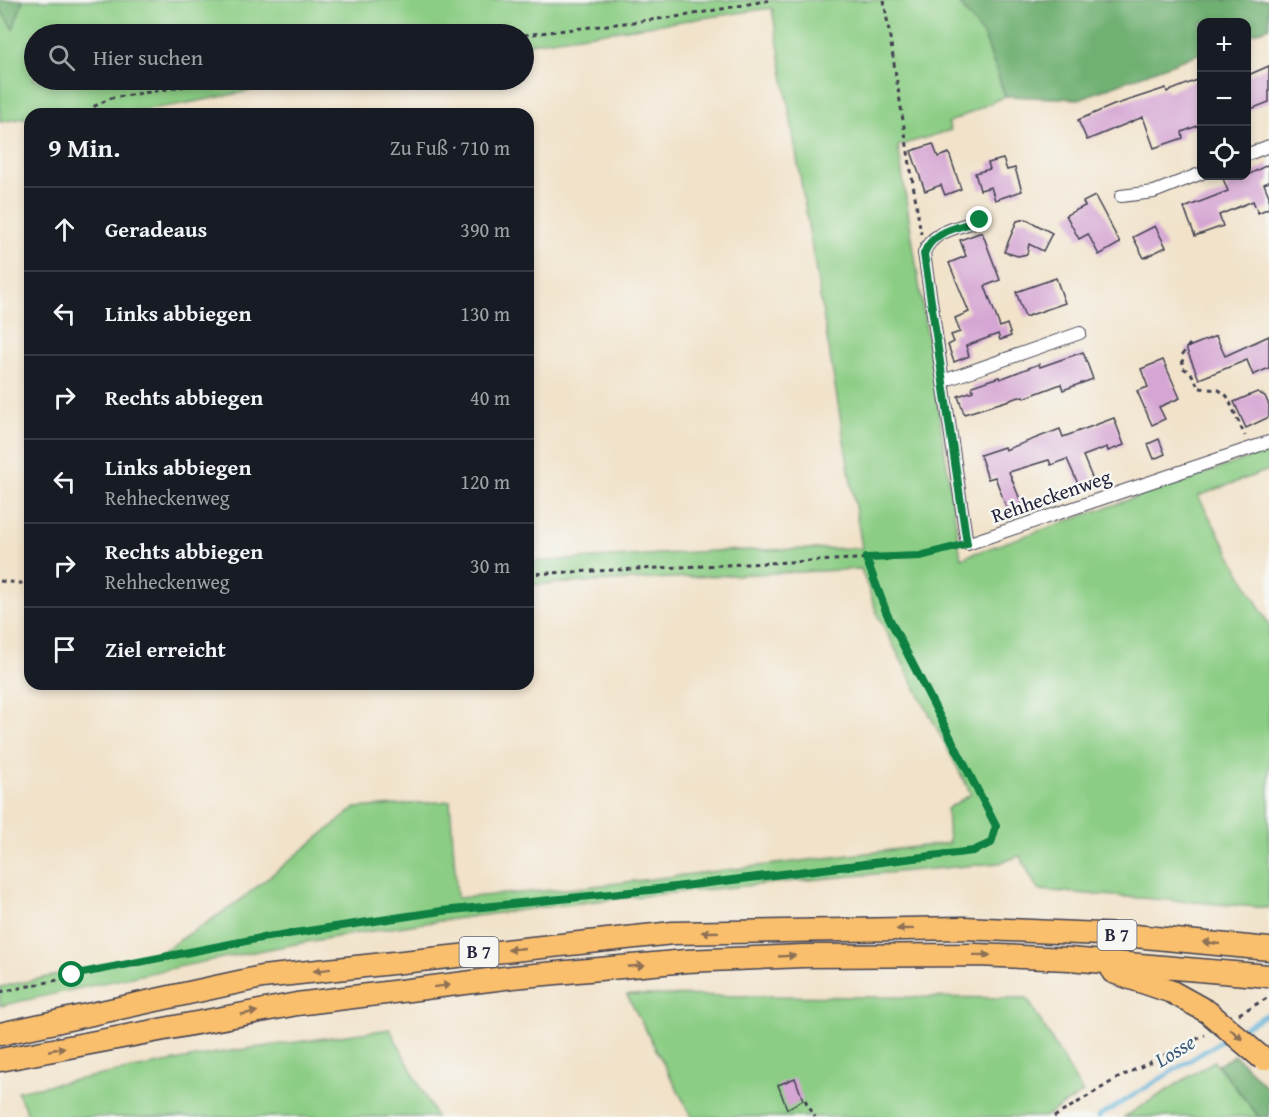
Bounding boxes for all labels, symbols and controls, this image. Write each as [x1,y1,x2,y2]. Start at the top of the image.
map controls [1197,18,1251,180]
button: + [1197,18,1251,72]
search box [24,24,534,90]
icon: search [45,41,78,74]
text: Hier suchen [93,41,203,73]
button: − [1197,72,1251,126]
button: locate [1197,126,1251,180]
text: 9 Min. [48,128,120,167]
text: Zu Fuß · 710 m [390,133,510,162]
route end [966,206,992,232]
icon: ahead [48,213,81,246]
text: Geradeaus [105,213,207,245]
text: 390 m [460,215,510,244]
icon: left [48,297,81,330]
text: Links abbiegen [105,297,251,329]
text: 130 m [460,299,510,328]
icon: right [48,381,81,414]
text: Rechts abbiegen [105,381,263,413]
text: 40 m [470,383,510,412]
text: Links abbiegen [105,451,251,483]
street label: Rehheckenweg [987,461,1115,530]
icon: left [48,465,81,498]
text: 120 m [460,467,510,496]
text: Rehheckenweg [105,483,230,512]
text: Rechts abbiegen [105,535,263,567]
icon: right [48,549,81,582]
text: 30 m [470,551,510,580]
text: Rehheckenweg [105,567,230,596]
icon: arrive [48,633,81,666]
text: Ziel erreicht [105,633,226,665]
road number: B 7 [1098,920,1136,950]
one-way arrow [896,924,915,934]
one-way arrow [701,927,720,937]
road number: B 7 [460,937,498,967]
one-way arrow [1201,938,1220,948]
one-way arrow [507,944,526,954]
one-way arrow [972,950,991,960]
one-way arrow [777,952,796,961]
route start [58,961,84,987]
one-way arrow [627,961,646,971]
one-way arrow [313,966,332,975]
one-way arrow [433,981,452,991]
one-way arrow [240,1008,259,1017]
water label: Losse [1148,1026,1201,1075]
one-way arrow [1228,1027,1243,1040]
one-way arrow [48,1044,67,1053]

